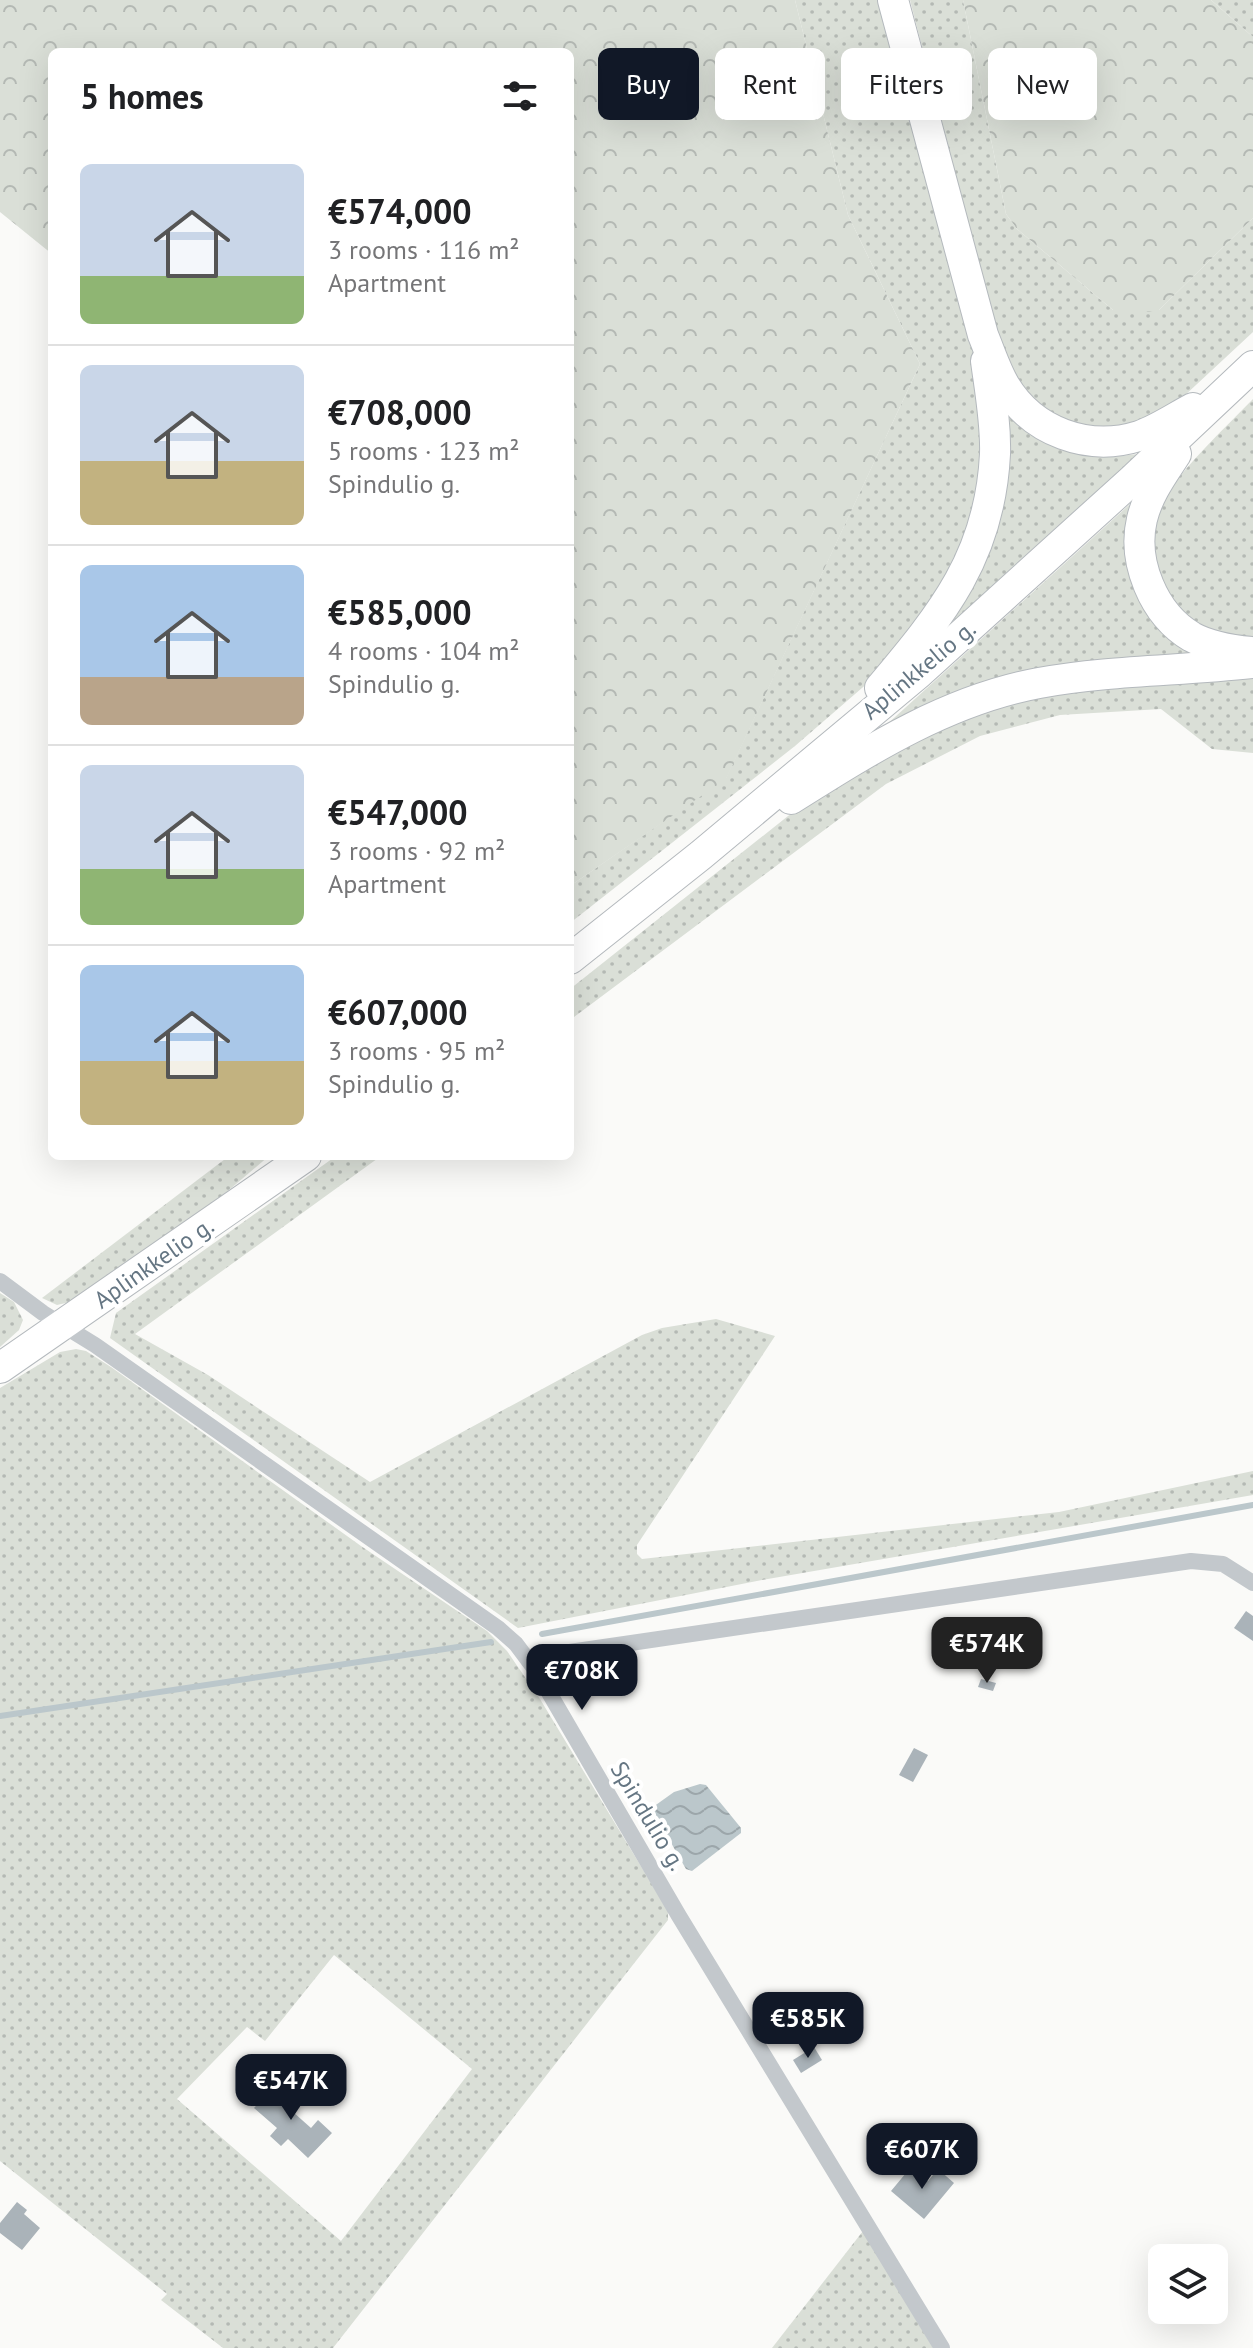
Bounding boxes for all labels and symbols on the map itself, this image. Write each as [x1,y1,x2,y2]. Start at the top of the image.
street label: Aplinkkelio g. [855,613,982,726]
street label: Aplinkkelio g. [88,1210,220,1315]
pin: €574K [931,1617,1043,1685]
pin: €708K [526,1644,638,1712]
street label: Spindulio g. [604,1756,693,1876]
pin: €585K [752,1992,864,2060]
pin: €547K [235,2054,347,2122]
pin: €607K [866,2123,978,2191]

